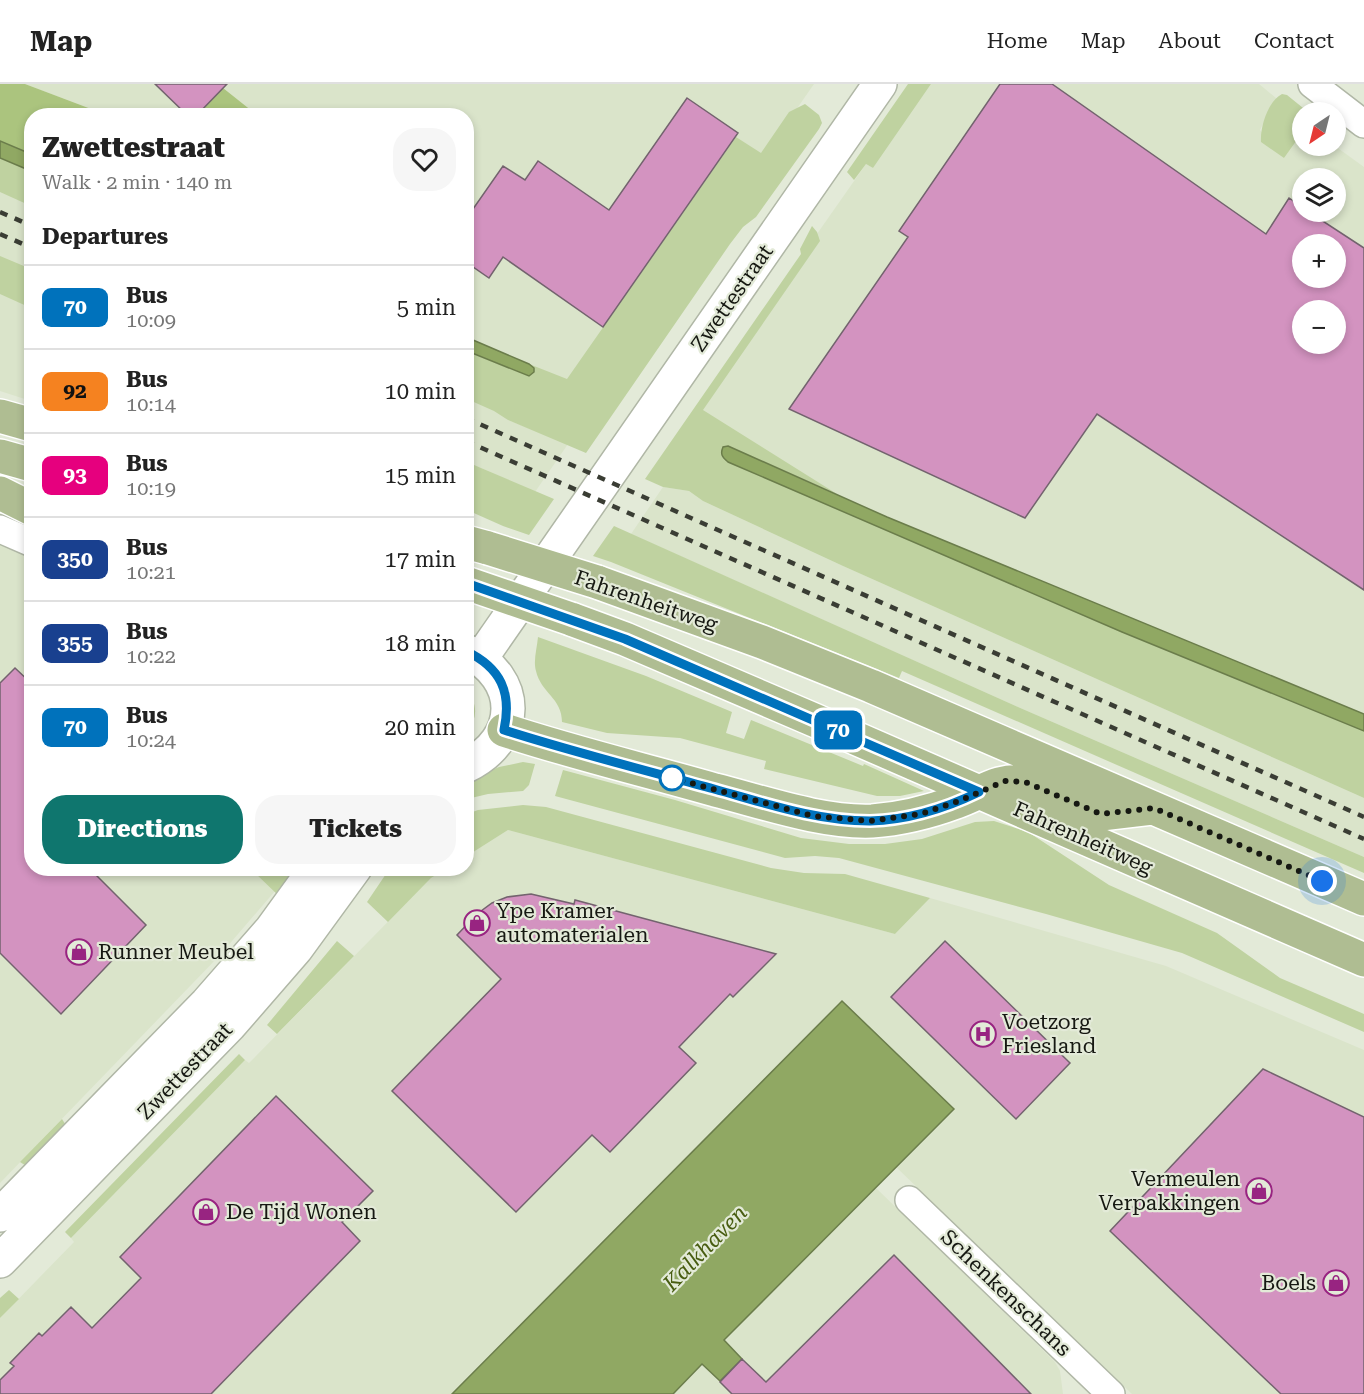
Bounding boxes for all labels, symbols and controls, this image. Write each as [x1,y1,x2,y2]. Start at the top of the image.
text: Map [30,25,92,58]
text: Home [987,29,1048,53]
text: Map [1081,29,1126,53]
text: About [1159,29,1221,53]
text: Contact [1254,29,1334,53]
north arrow [1292,102,1346,156]
map controls [1292,102,1346,354]
button: heart [393,128,456,191]
text: Zwettestraat [42,131,225,164]
button: layers [1292,168,1346,222]
text: Walk · 2 min · 140 m [42,170,232,194]
text: Departures [42,224,168,249]
button: + [1292,234,1346,288]
street label: Zwettestraat [686,240,778,356]
text: Bus [126,283,168,308]
text: 70 [63,295,87,319]
text: 5 min [397,295,456,320]
button: − [1292,300,1346,354]
text: 10:09 [126,308,176,332]
text: Bus [126,367,168,392]
text: 92 [63,379,87,403]
text: 10 min [385,379,456,404]
text: 10:14 [126,392,176,416]
text: Bus [126,451,168,476]
text: 93 [63,463,87,487]
text: 15 min [385,463,456,488]
text: 10:19 [126,476,176,500]
text: Bus [126,535,168,560]
text: 350 [57,547,93,571]
text: 17 min [385,547,456,572]
text: 10:21 [126,560,176,584]
street label: Fahrenheitweg [571,565,721,637]
text: Bus [126,619,168,644]
text: 355 [57,631,93,655]
text: 18 min [385,631,456,656]
text: 10:22 [126,644,176,668]
text: Bus [126,703,168,728]
line badge: 70 [811,710,865,750]
text: 70 [63,715,87,739]
text: 20 min [385,715,456,740]
text: 70 [826,718,850,742]
text: 10:24 [126,728,176,752]
unlabelled marker [659,765,685,791]
button: Directions [42,795,243,864]
button: Tickets [255,795,456,864]
street label: Fahrenheitweg [1010,797,1156,879]
your location [1307,866,1337,896]
place label: Ype Kramer automaterialen [496,899,649,947]
shop icon: Ype Kramer automaterialen [462,908,492,938]
shop icon: Runner Meubel [64,937,94,967]
place label: Runner Meubel [98,940,254,964]
place label: Voetzorg Friesland [1002,1010,1097,1058]
street label: Zwettestraat [133,1018,237,1124]
hospital icon: Voetzorg Friesland [968,1019,998,1049]
place label: Vermeulen Verpakkingen [1099,1167,1240,1215]
shop icon: Vermeulen Verpakkingen [1244,1176,1274,1206]
shop icon: De Tijd Wonen [191,1197,221,1227]
place label: De Tijd Wonen [226,1200,377,1224]
water label: Kalkhaven [657,1200,752,1297]
street label: Schenkenschans [936,1225,1076,1361]
shop icon: Boels [1321,1268,1351,1298]
place label: Boels [1261,1271,1316,1295]

